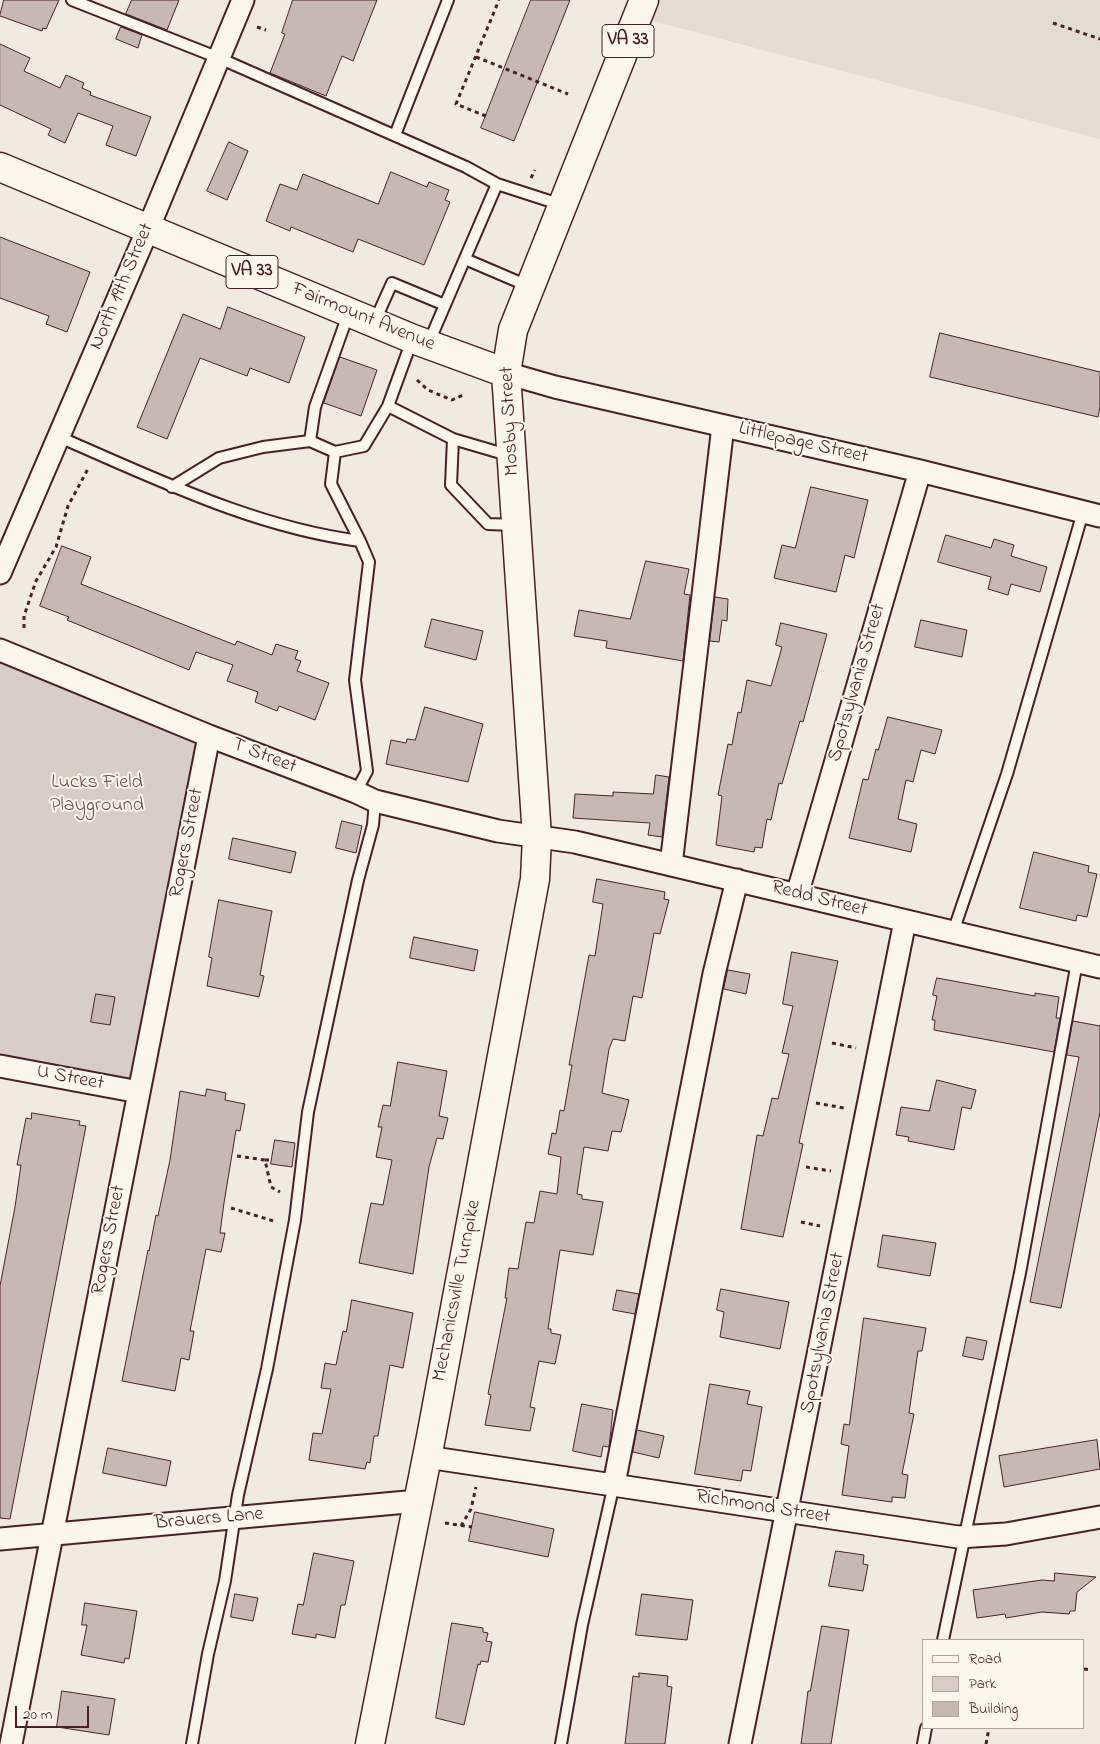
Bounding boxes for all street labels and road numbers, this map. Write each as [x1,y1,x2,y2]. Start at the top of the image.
road number: VA 33 [602,24,654,58]
street label: North 19th Street [86,220,160,354]
road number: VA 33 [226,256,278,288]
street label: Fairmount Avenue [288,278,438,358]
street label: Mosby Street [496,366,526,476]
street label: Littlepage Street [736,417,870,471]
street label: Spotsylvania Street [824,601,892,765]
street label: T Street [228,734,300,780]
street label: Rogers Street [166,786,210,900]
street label: Redd Street [769,877,869,923]
street label: U Street [34,1061,106,1097]
street label: Rogers Street [88,1183,132,1297]
street label: Mechanicsville Turnpike [429,1198,487,1384]
street label: Spotsylvania Street [797,1250,851,1416]
street label: Richmond Street [694,1486,832,1530]
street label: Brauers Lane [154,1503,264,1537]

